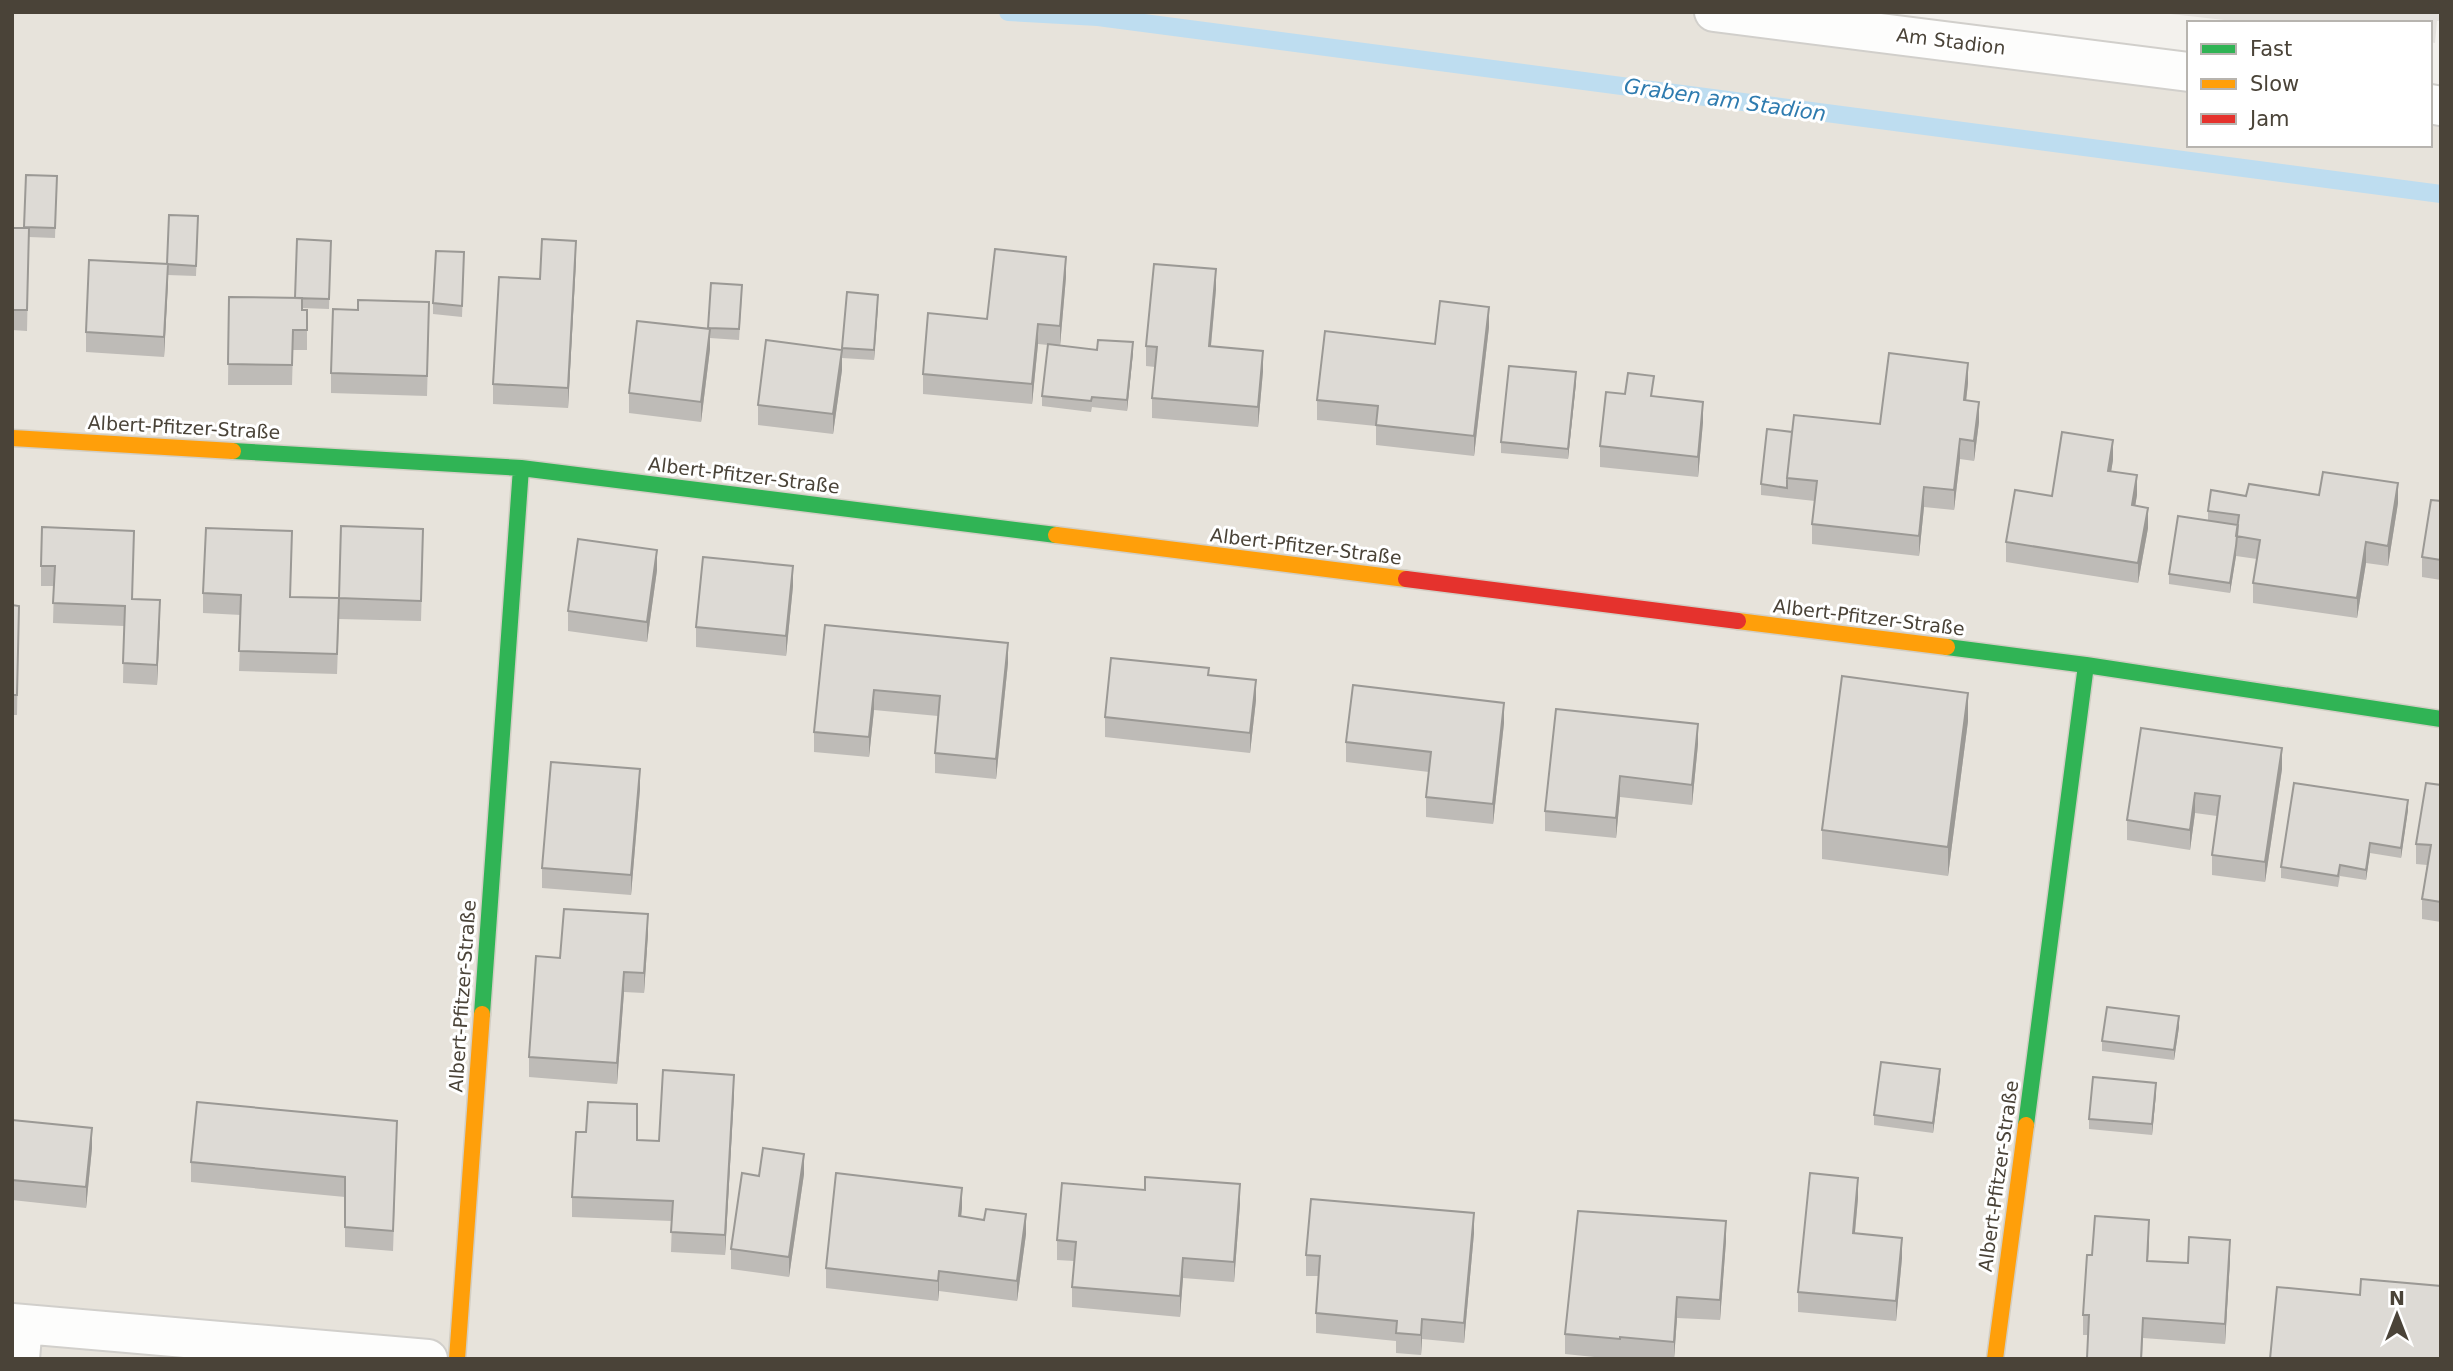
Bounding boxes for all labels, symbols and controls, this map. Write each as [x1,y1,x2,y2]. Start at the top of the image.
legend [2187,21,2432,147]
street label: Am Stadion [1895,23,2007,59]
text: Fast [2250,37,2292,61]
text: Slow [2250,72,2299,96]
water label: Graben am Stadion [1622,74,1828,126]
text: Jam [2248,107,2290,131]
street label: Albert-Pfitzer-Straße [87,411,281,443]
street label: Albert-Pfitzer-Straße [647,452,841,498]
street label: Albert-Pfitzer-Straße [1209,523,1403,569]
street label: Albert-Pfitzer-Straße [1772,594,1966,640]
street label: Albert-Pfitzer-Straße [444,899,480,1093]
street label: Albert-Pfitzer-Straße [1974,1079,2022,1273]
north arrow [2362,1280,2432,1350]
text: N [2389,1287,2405,1309]

